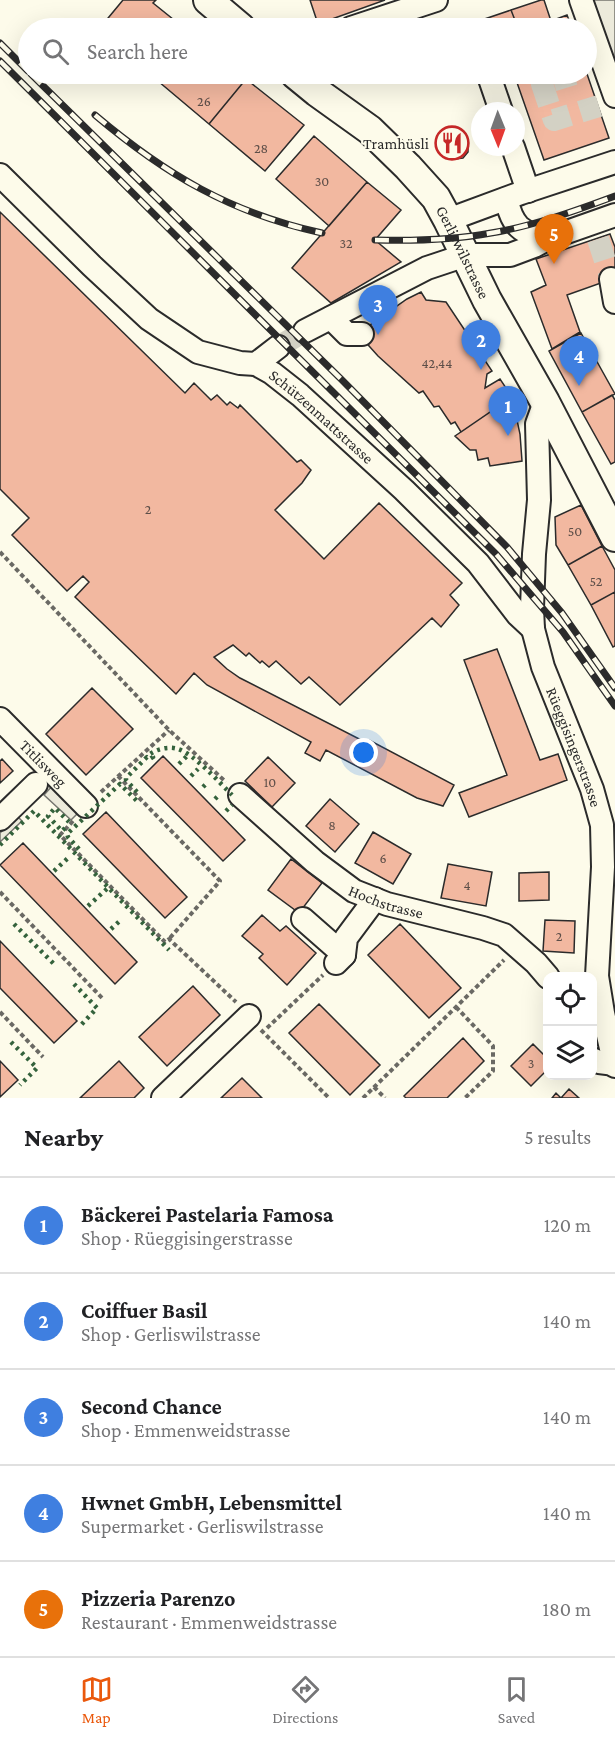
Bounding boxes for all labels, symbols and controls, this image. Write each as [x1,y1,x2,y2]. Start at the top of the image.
search box [18,18,597,84]
icon: search [39,35,72,68]
text: Search here [87,39,188,64]
house number: 26 [197,93,211,109]
north arrow [471,102,525,156]
restaurant icon: Tramhüsli [434,125,470,161]
place label: Tramhüsli [363,135,429,152]
house number: 28 [254,140,268,156]
house number: 30 [315,173,329,189]
street label: Gerliswilstrasse [433,203,493,301]
pin: 5 [534,214,574,264]
house number: 32 [339,235,353,251]
pin: 3 [358,286,398,335]
pin: 2 [462,320,500,370]
pin: 4 [560,336,598,386]
house number: 42,44 [422,355,452,371]
street label: Schützenmattstrasse [266,366,377,467]
pin: 1 [488,386,528,436]
house number: 2 [145,501,152,517]
house number: 50 [568,523,582,539]
house number: 52 [590,573,603,589]
street label: Rüeggisingerstrasse [543,685,605,809]
street label: Titlisweg [17,736,71,791]
your location [349,738,378,767]
house number: 10 [264,774,276,790]
house number: 8 [328,817,336,833]
house number: 6 [379,850,387,866]
house number: 4 [463,877,471,893]
street label: Hochstrasse [346,881,425,921]
house number: 2 [556,928,563,944]
map controls [543,972,597,1080]
button: locate [543,972,597,1026]
button: layers [543,1026,597,1080]
house number: 3 [528,1055,534,1071]
text: Nearby [24,1123,103,1152]
text: 5 results [524,1126,591,1148]
text: Bäckerei Pastelaria Famosa [81,1202,333,1227]
text: 1 [40,1214,47,1236]
text: 120 m [544,1214,591,1236]
text: Shop · Rüeggisingerstrasse [81,1227,293,1249]
text: Coiffuer Basil [81,1298,207,1323]
text: 2 [38,1310,49,1332]
text: 140 m [543,1310,591,1332]
text: Shop · Gerliswilstrasse [81,1323,261,1345]
text: Second Chance [81,1394,222,1419]
text: 3 [39,1406,48,1428]
text: 140 m [543,1406,591,1428]
text: Shop · Emmenweidstrasse [81,1419,290,1441]
text: Hwnet GmbH, Lebensmittel [81,1490,342,1515]
text: 4 [38,1502,49,1524]
text: 140 m [543,1502,591,1524]
text: Supermarket · Gerliswilstrasse [81,1515,324,1537]
text: Pizzeria Parenzo [81,1586,235,1611]
text: 5 [39,1598,48,1620]
text: 180 m [542,1598,591,1620]
text: Restaurant · Emmenweidstrasse [81,1611,337,1633]
tab: Map [80,1673,113,1726]
tab: Directions [272,1673,338,1726]
tab: Saved [498,1673,535,1726]

